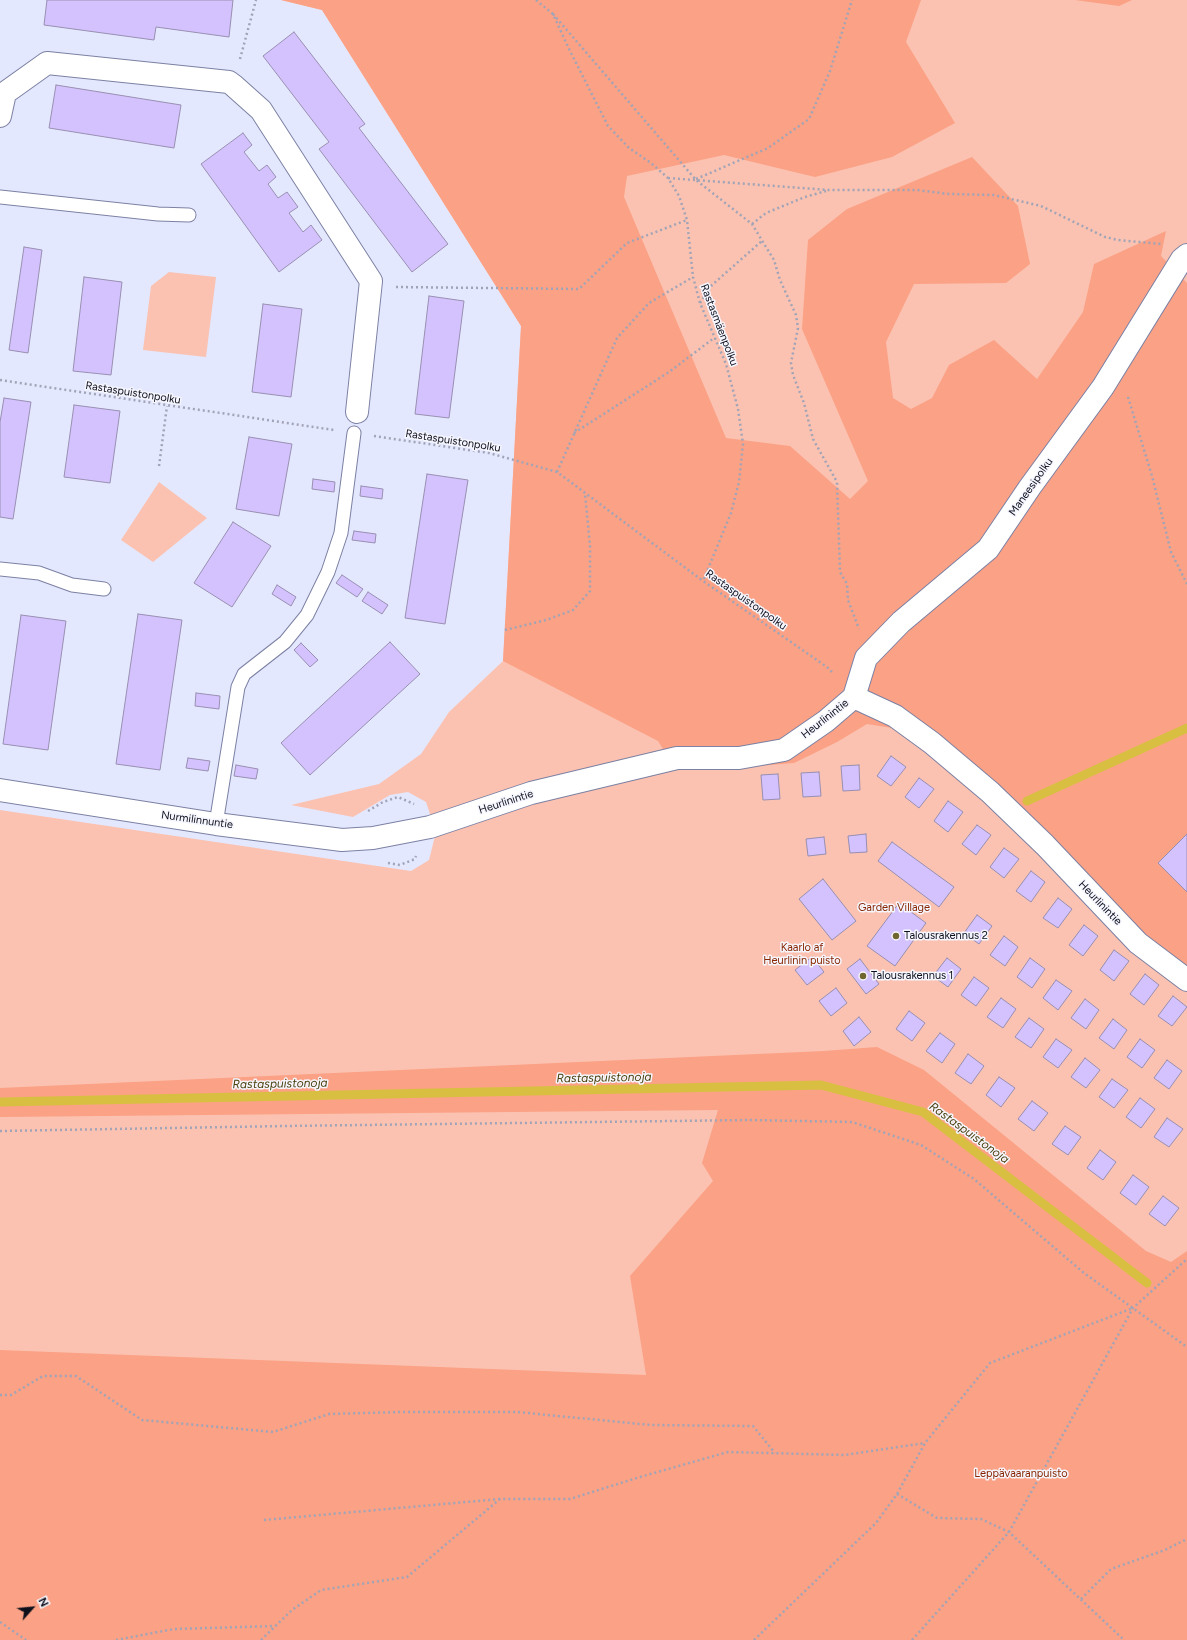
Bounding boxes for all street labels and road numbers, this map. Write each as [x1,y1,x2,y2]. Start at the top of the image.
street label: Rastasmäenpolku [697,282,741,368]
street label: Rastaspuistonpolku [84,379,182,407]
street label: Rastaspuistonpolku [404,427,502,455]
street label: Maneesipolku [1006,456,1056,518]
street label: Rastaspuistonpolku [703,567,789,633]
street label: Heurlinintie [799,696,851,742]
street label: Heurlinintie [477,787,535,817]
street label: Nurmilinnuntie [160,808,234,832]
street label: Heurlinintie [1076,878,1124,928]

